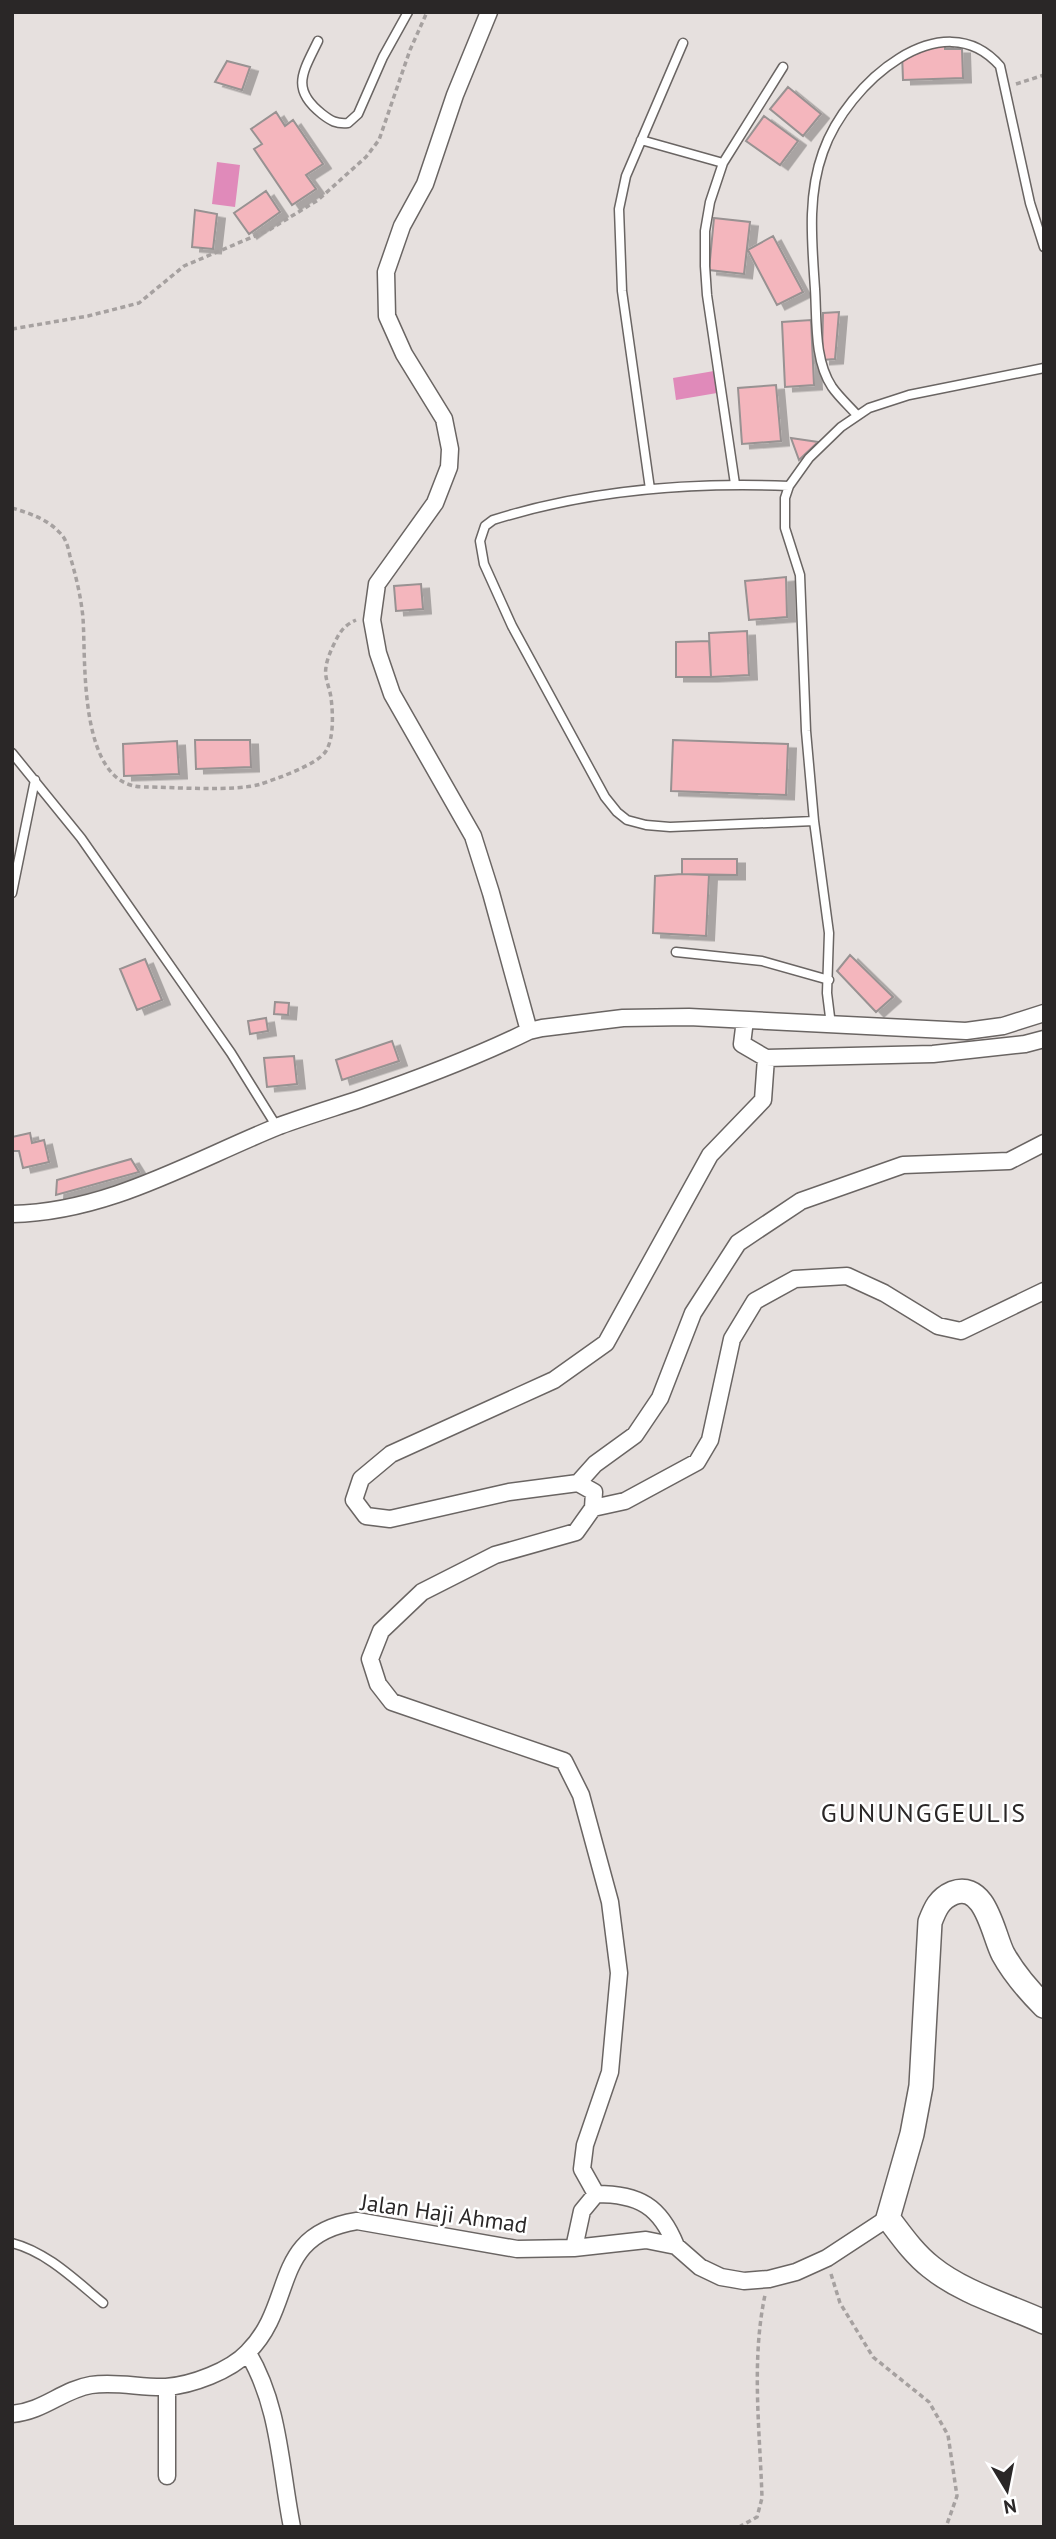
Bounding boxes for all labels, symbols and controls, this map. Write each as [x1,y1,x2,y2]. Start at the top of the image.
district label: GUNUNGGEULIS [821,1796,1027,1829]
street label: Jalan Haji Ahmad [358,2187,529,2239]
north arrow [972,2455,1042,2525]
text: N [1002,2494,1018,2520]

